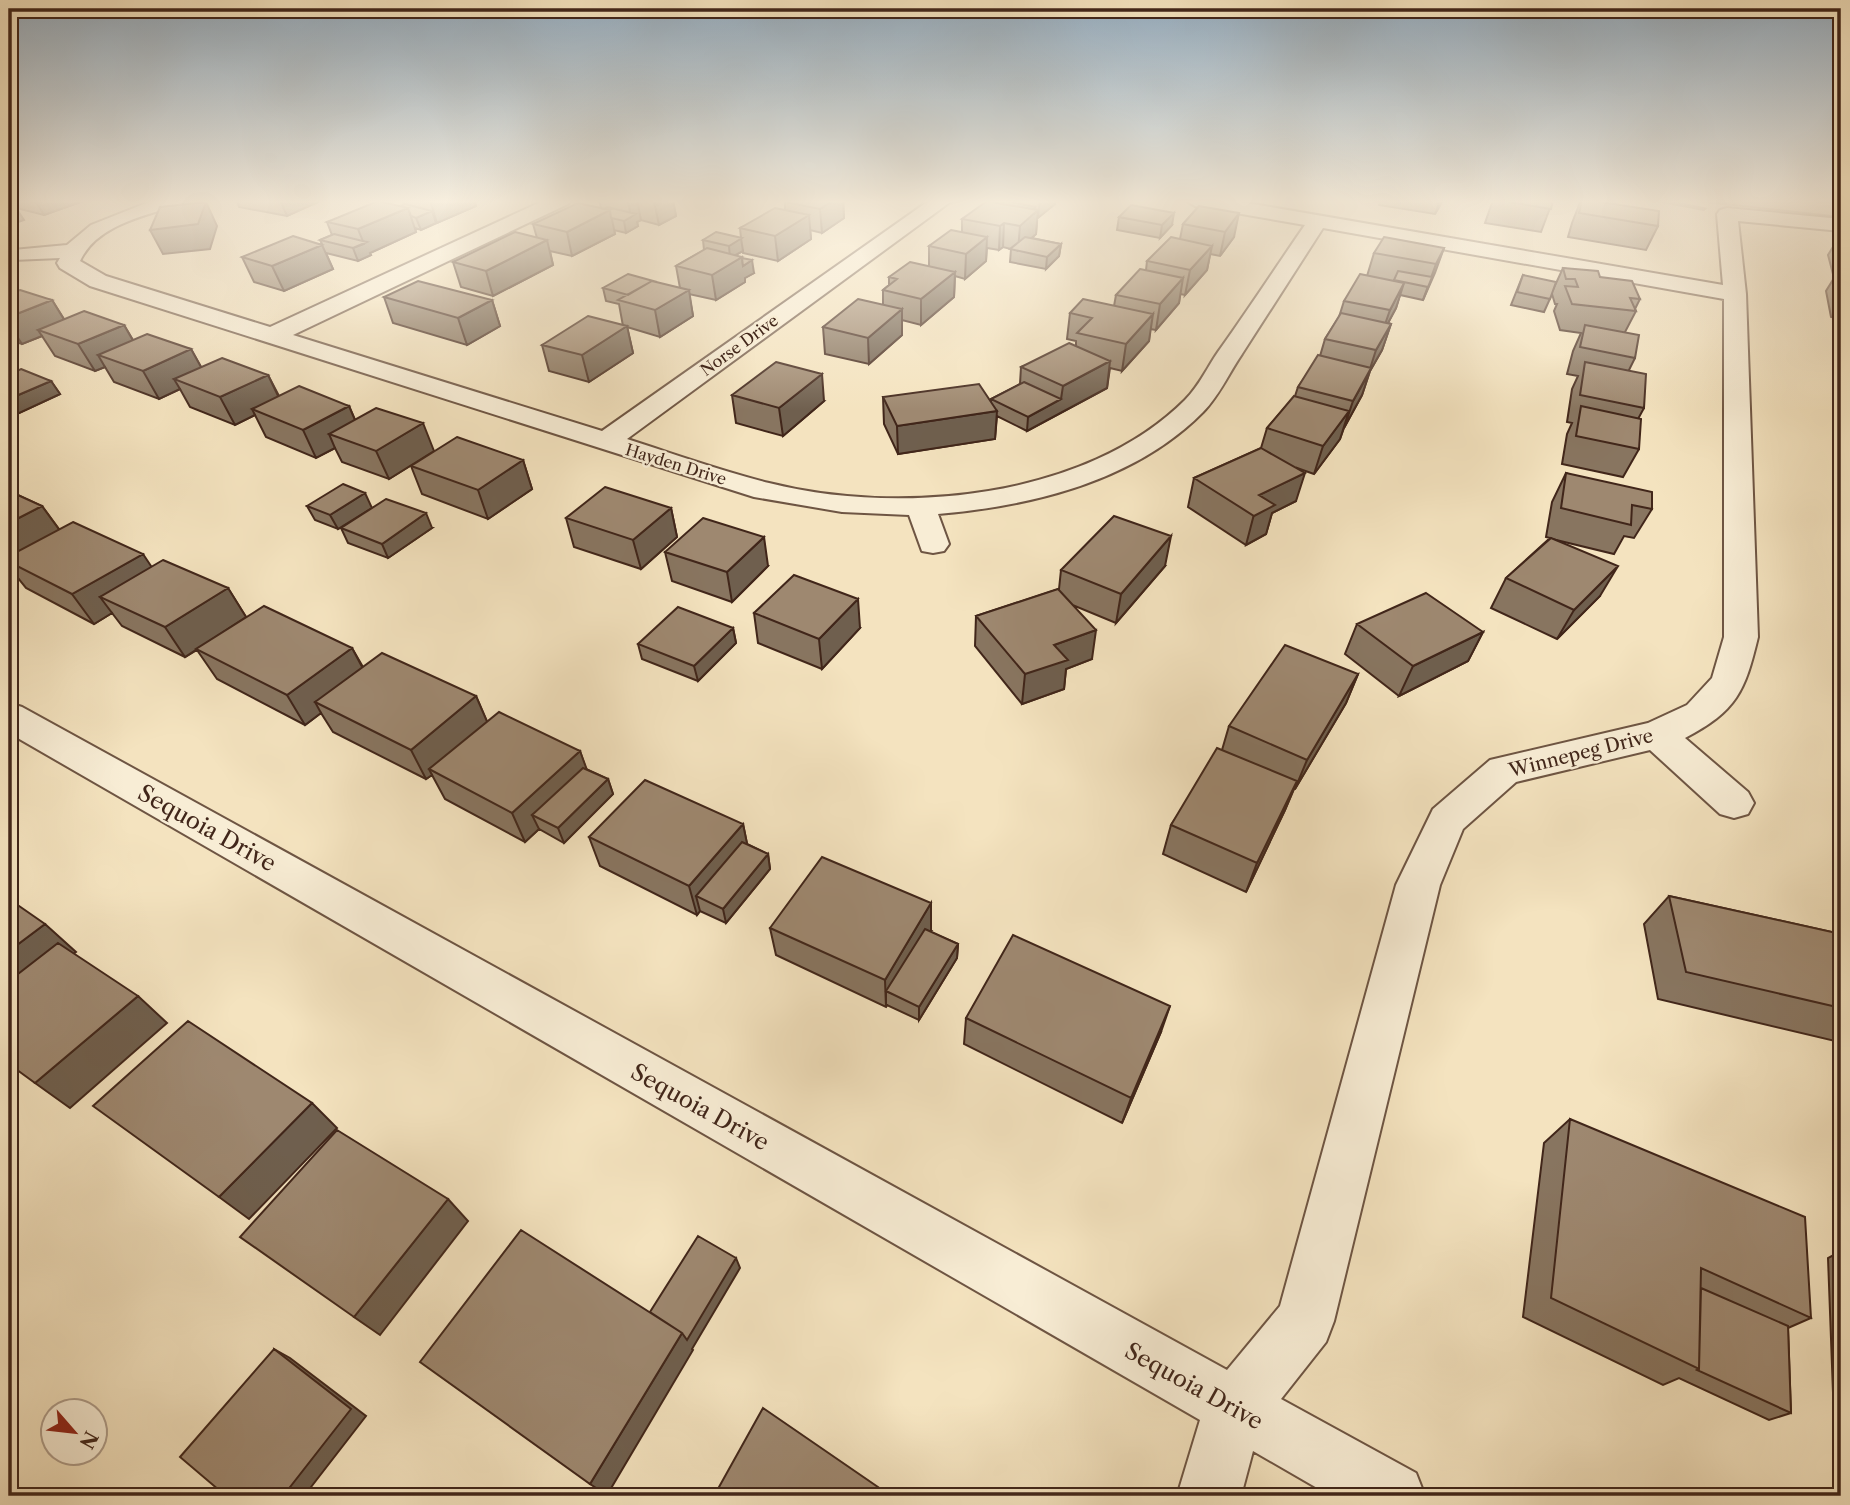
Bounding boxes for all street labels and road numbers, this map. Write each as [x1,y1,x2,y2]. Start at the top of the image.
street label: Norse Drive [696,310,782,380]
street label: Hayden Drive [623,439,729,489]
street label: Winnepeg Drive [1506,724,1655,782]
street label: Sequoia Drive [133,779,281,877]
street label: Sequoia Drive [626,1058,774,1156]
street label: Sequoia Drive [1120,1337,1268,1435]

